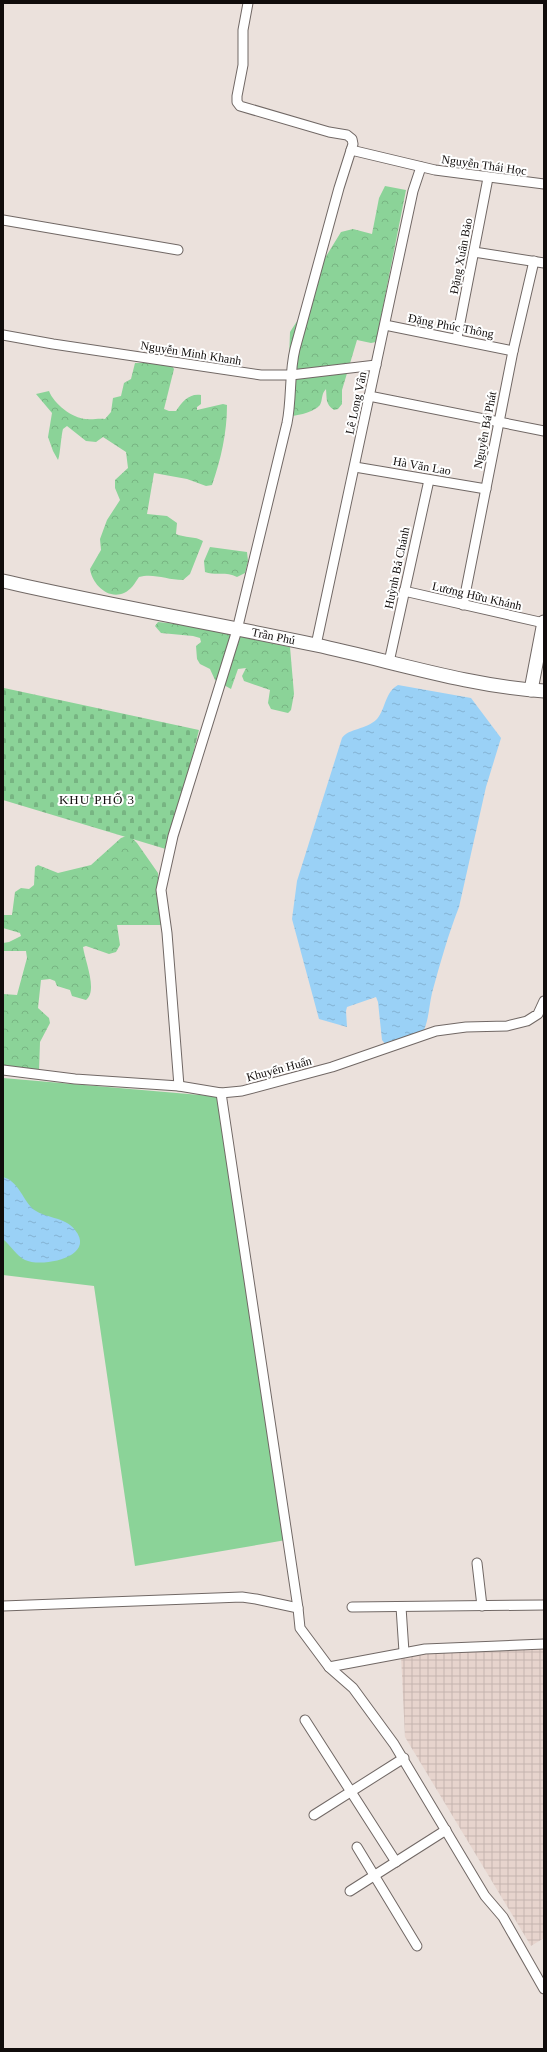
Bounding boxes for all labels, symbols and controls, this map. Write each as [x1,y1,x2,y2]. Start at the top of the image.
street label: Nguyễn Thái Học [441,152,527,178]
street label: Đặng Xuân Bảo [447,217,475,295]
street label: Đặng Phúc Thông [407,311,495,341]
street label: Nguyễn Minh Khanh [140,338,242,368]
street label: Lê Long Vân [343,370,369,436]
street label: Nguyễn Bá Phát [471,389,500,470]
street label: Hà Văn Lao [392,454,452,478]
street label: Huỳnh Bá Chánh [381,526,413,610]
street label: Lương Hữu Khánh [431,579,523,613]
street label: Trần Phú [251,625,296,647]
district label: KHU PHỐ 3 [59,792,135,807]
street label: Khuyển Huấn [245,1054,313,1084]

